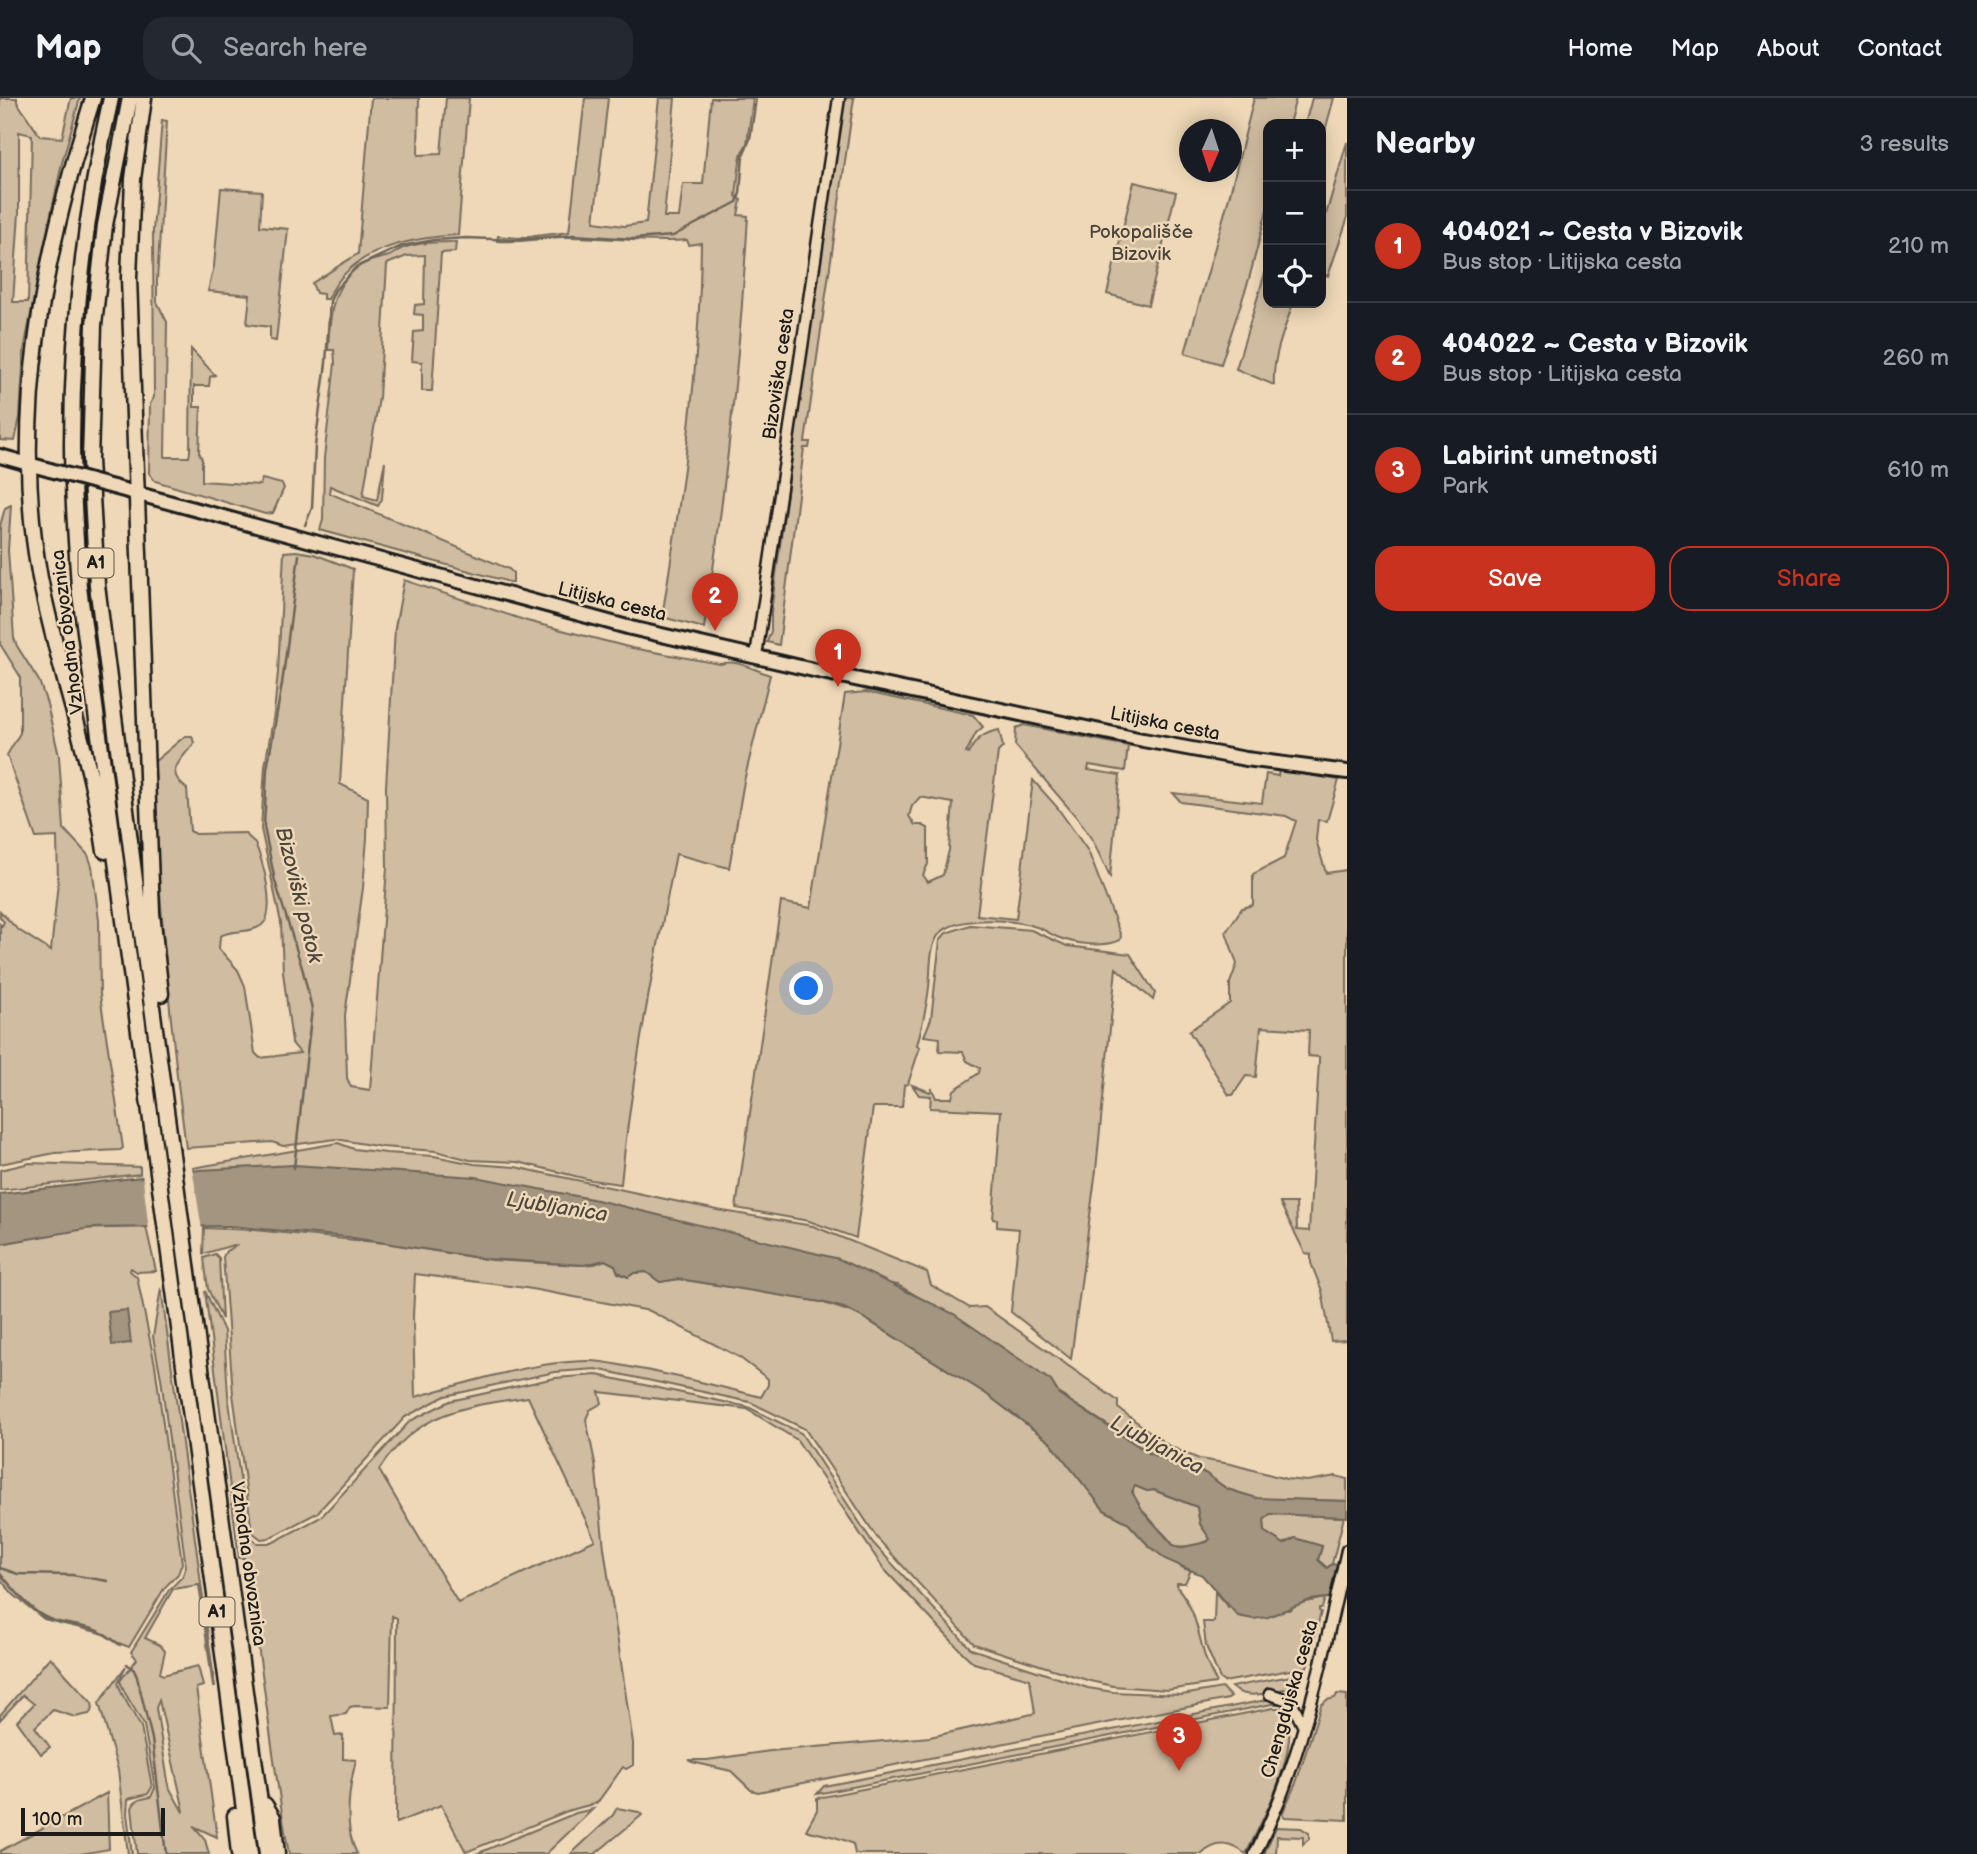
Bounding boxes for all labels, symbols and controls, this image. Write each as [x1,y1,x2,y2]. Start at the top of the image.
search box [143,17,633,80]
text: Map [35,28,101,68]
icon: search [167,29,205,67]
text: Search here [223,33,367,64]
text: Home [1568,34,1633,63]
text: Map [1671,34,1719,63]
text: About [1757,34,1819,63]
text: Contact [1857,34,1942,63]
north arrow [1179,119,1242,182]
map controls [1263,119,1326,308]
button: + [1263,119,1326,182]
text: Nearby [1375,126,1475,162]
text: 3 results [1860,130,1949,158]
button: − [1263,182,1326,245]
text: 404021 ~ Cesta v Bizovik [1442,217,1743,248]
park label: Pokopališče Bizovik [1089,221,1193,266]
text: 1 [1393,232,1403,260]
text: 210 m [1888,232,1949,260]
button: locate [1263,245,1326,308]
text: Bus stop · Litijska cesta [1442,248,1682,276]
street label: Bizoviška cesta [758,307,800,441]
text: 404022 ~ Cesta v Bizovik [1442,329,1748,360]
text: 2 [1391,344,1405,372]
text: 260 m [1883,344,1949,372]
text: Bus stop · Litijska cesta [1442,360,1682,388]
text: Labirint umetnosti [1442,441,1658,472]
text: 3 [1391,456,1405,484]
text: 610 m [1887,456,1949,484]
text: Park [1442,472,1488,500]
button: Save [1375,546,1655,611]
button: Share [1669,546,1949,611]
street label: Vzhodna obvoznica [46,548,90,716]
road number: A1 [78,548,114,578]
pin: 2 [692,573,738,631]
street label: Litijska cesta [555,577,669,627]
pin: 1 [815,629,861,687]
street label: Litijska cesta [1108,702,1222,746]
water label: Bizoviški potok [270,824,328,966]
your location [789,971,823,1005]
water label: Ljubljanica [505,1187,609,1227]
water label: Ljubljanica [1106,1410,1208,1480]
street label: Vzhodna obvoznica [225,1480,271,1648]
road number: A1 [200,1597,234,1626]
street label: Chengdujska cesta [1256,1617,1324,1781]
pin: 3 [1156,1713,1202,1771]
scale bar [21,1805,164,1837]
text: 100 m [32,1808,83,1831]

